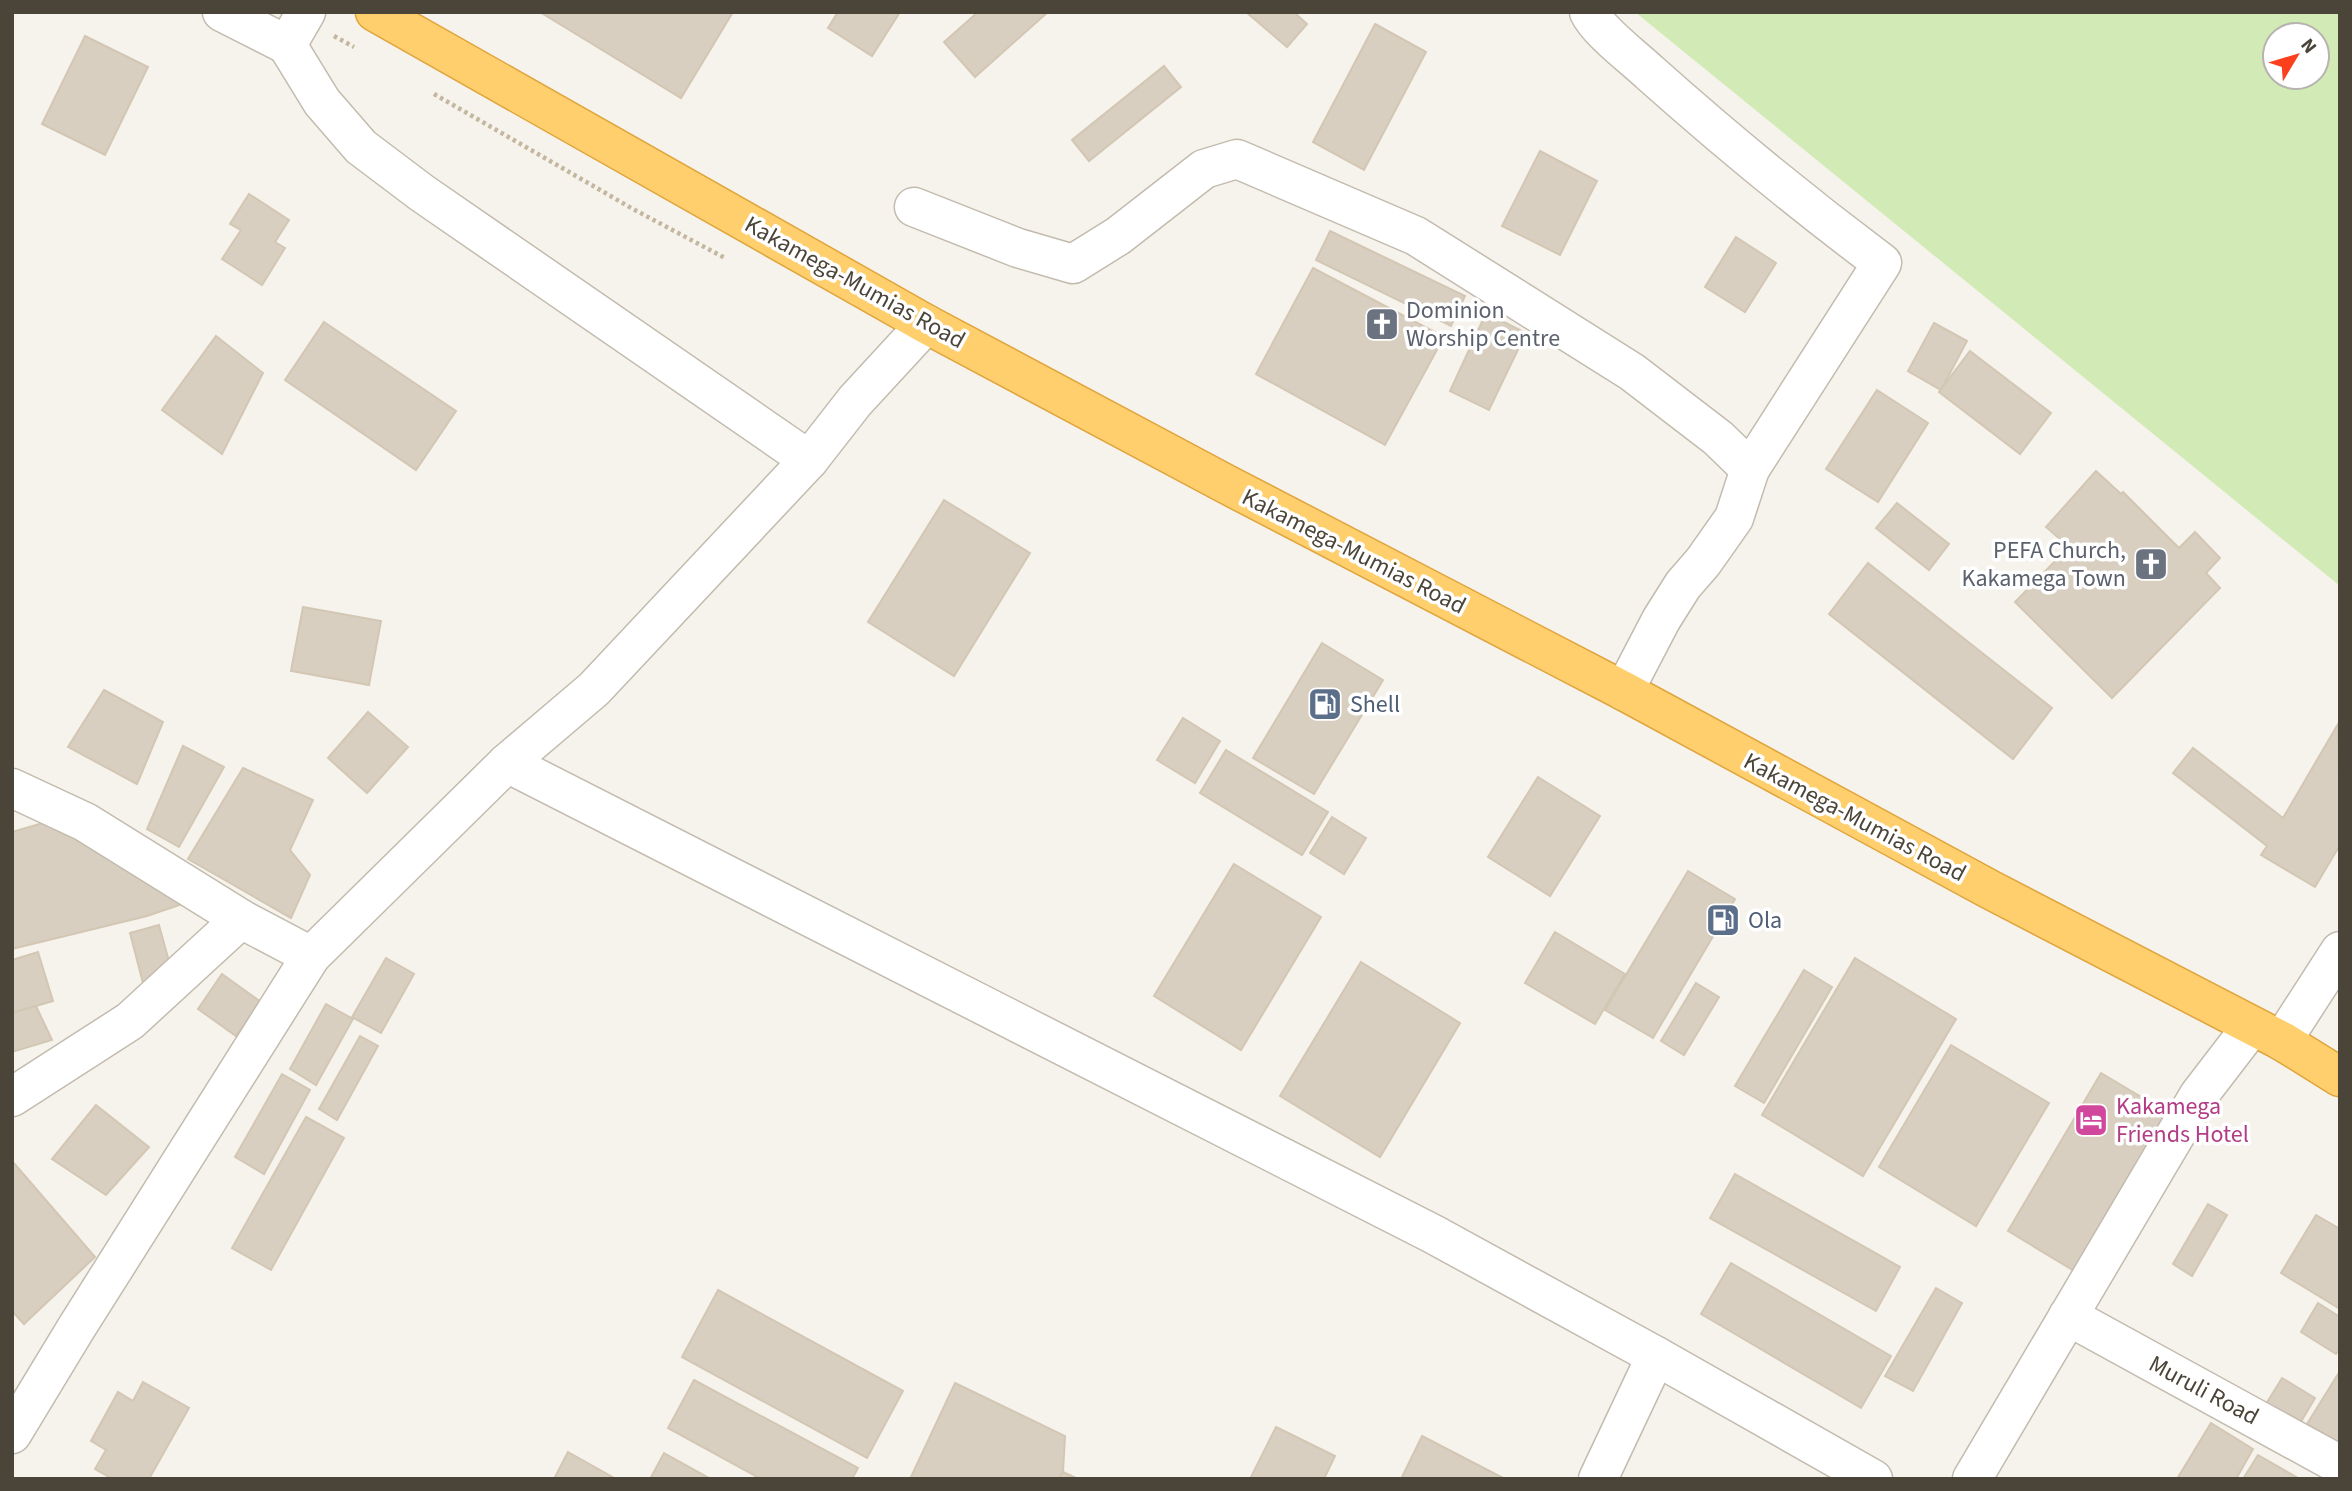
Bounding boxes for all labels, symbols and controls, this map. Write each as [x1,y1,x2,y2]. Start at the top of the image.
north arrow [2261,21,2331,91]
text: N [2294,33,2323,60]
street label: Kakamega-Mumias Road [738,207,971,358]
place label: Dominion Worship Centre [1406,293,1560,356]
church icon: Dominion Worship Centre [1363,305,1401,343]
street label: Kakamega-Mumias Road [1236,480,1472,623]
place label: PEFA Church, Kakamega Town [1962,533,2126,596]
church icon: PEFA Church, Kakamega Town [2132,545,2170,583]
fuel station icon: Shell [1306,685,1344,723]
place label: Shell [1350,687,1400,722]
street label: Kakamega-Mumias Road [1737,744,1972,891]
fuel station icon: Ola [1704,901,1742,939]
place label: Ola [1748,903,1782,938]
place label: Kakamega Friends Hotel [2116,1089,2249,1152]
hotel icon: Kakamega Friends Hotel [2072,1101,2110,1139]
street label: Muruli Road [2142,1347,2265,1434]

